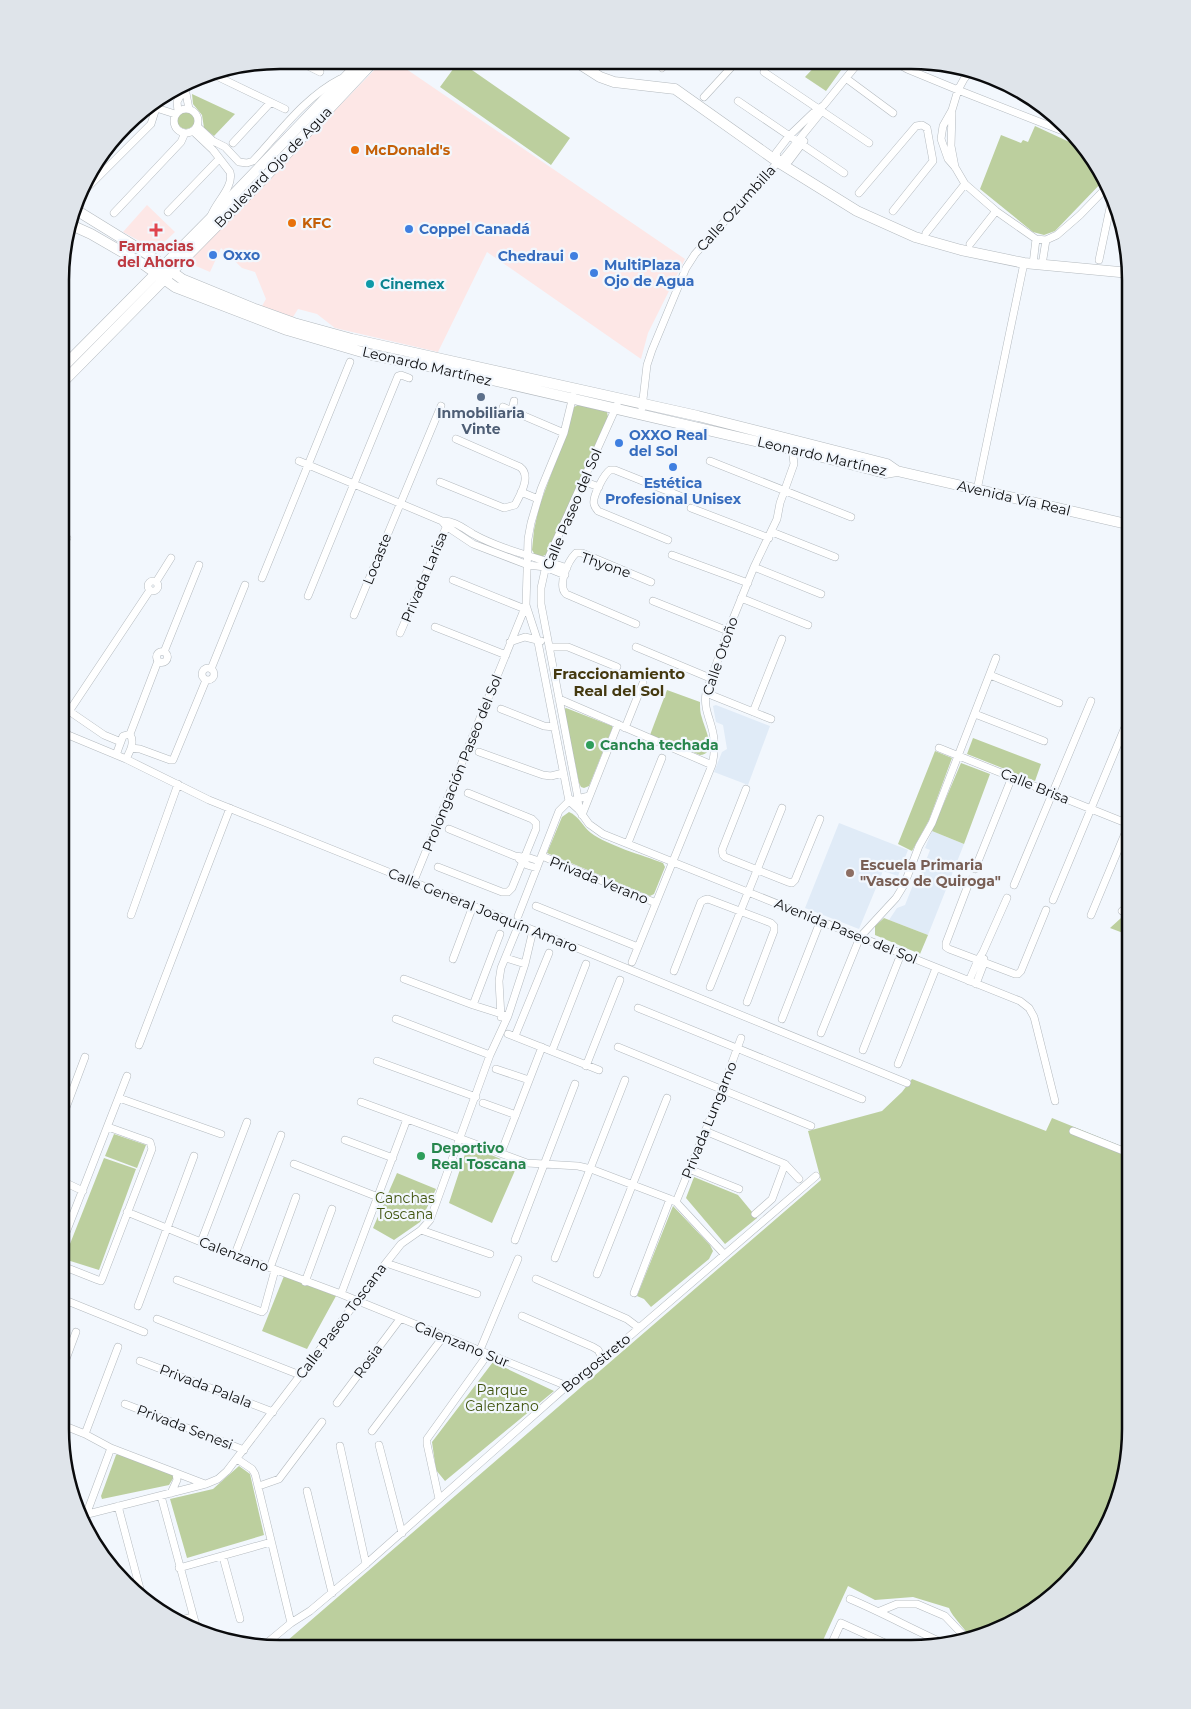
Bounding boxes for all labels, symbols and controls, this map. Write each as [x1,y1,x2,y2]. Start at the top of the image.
street label: Boulevard Ojo de Agua [210,103,336,231]
place label: McDonald's [365,141,451,159]
marker: McDonald's [349,144,361,156]
street label: Calle Ozumbilla [693,161,779,255]
place label: KFC [302,214,331,232]
marker: KFC [286,217,298,229]
place label: Coppel Canadá [419,220,530,238]
marker: Coppel Canadá [403,223,415,235]
marker: Farmacias del Ahorro [150,224,162,236]
place label: Farmacias del Ahorro [117,237,195,271]
place label: Oxxo [223,246,260,264]
place label: Chedraui [498,247,564,265]
marker: Oxxo [207,249,219,261]
marker: Chedraui [568,250,580,262]
place label: MultiPlaza Ojo de Agua [604,256,694,290]
marker: MultiPlaza Ojo de Agua [588,267,600,279]
place label: Cinemex [380,275,445,293]
marker: Cinemex [364,278,376,290]
street label: Leonardo Martínez [360,342,494,390]
marker: Inmobiliaria Vinte [475,391,487,403]
place label: Inmobiliaria Vinte [437,404,525,438]
place label: OXXO Real del Sol [629,426,708,460]
street label: Leonardo Martínez [755,432,889,480]
marker: OXXO Real del Sol [613,437,625,449]
street label: Calle Paseo del Sol [538,446,606,572]
marker: Estética Profesional Unisex [667,461,679,473]
place label: Estética Profesional Unisex [605,474,742,508]
street label: Avenida Vía Real [956,476,1072,520]
street label: Privada Larisa [397,529,451,625]
street label: Locaste [359,531,395,587]
street label: Thyone [579,548,633,582]
street label: Calle Otoño [698,614,742,698]
district label: Fraccionamiento Real del Sol [553,664,685,700]
street label: Prolongación Paseo del Sol [418,672,506,854]
place label: Cancha techada [600,736,719,754]
marker: Cancha techada [584,739,596,751]
street label: Calle Brisa [998,764,1072,808]
street label: Privada Verano [547,852,651,908]
place label: Escuela Primaria "Vasco de Quiroga" [860,856,1001,890]
street label: Calle General Joaquín Amaro [386,864,581,956]
marker: Escuela Primaria "Vasco de Quiroga" [844,867,856,879]
street label: Avenida Paseo del Sol [772,894,920,968]
street label: Privada Lungarno [677,1059,741,1181]
place label: Deportivo Real Toscana [431,1139,526,1173]
marker: Deportivo Real Toscana [415,1150,427,1162]
park label: Canchas Toscana [375,1189,435,1223]
street label: Calenzano [197,1232,272,1276]
street label: Calle Paseo Toscana [292,1260,390,1382]
street label: Calenzano Sur [412,1317,512,1371]
street label: Borgostreto [558,1330,634,1396]
street label: Rosia [350,1340,386,1382]
street label: Privada Palala [157,1360,255,1412]
park label: Parque Calenzano [465,1381,539,1415]
street label: Privada Senesi [134,1400,236,1454]

